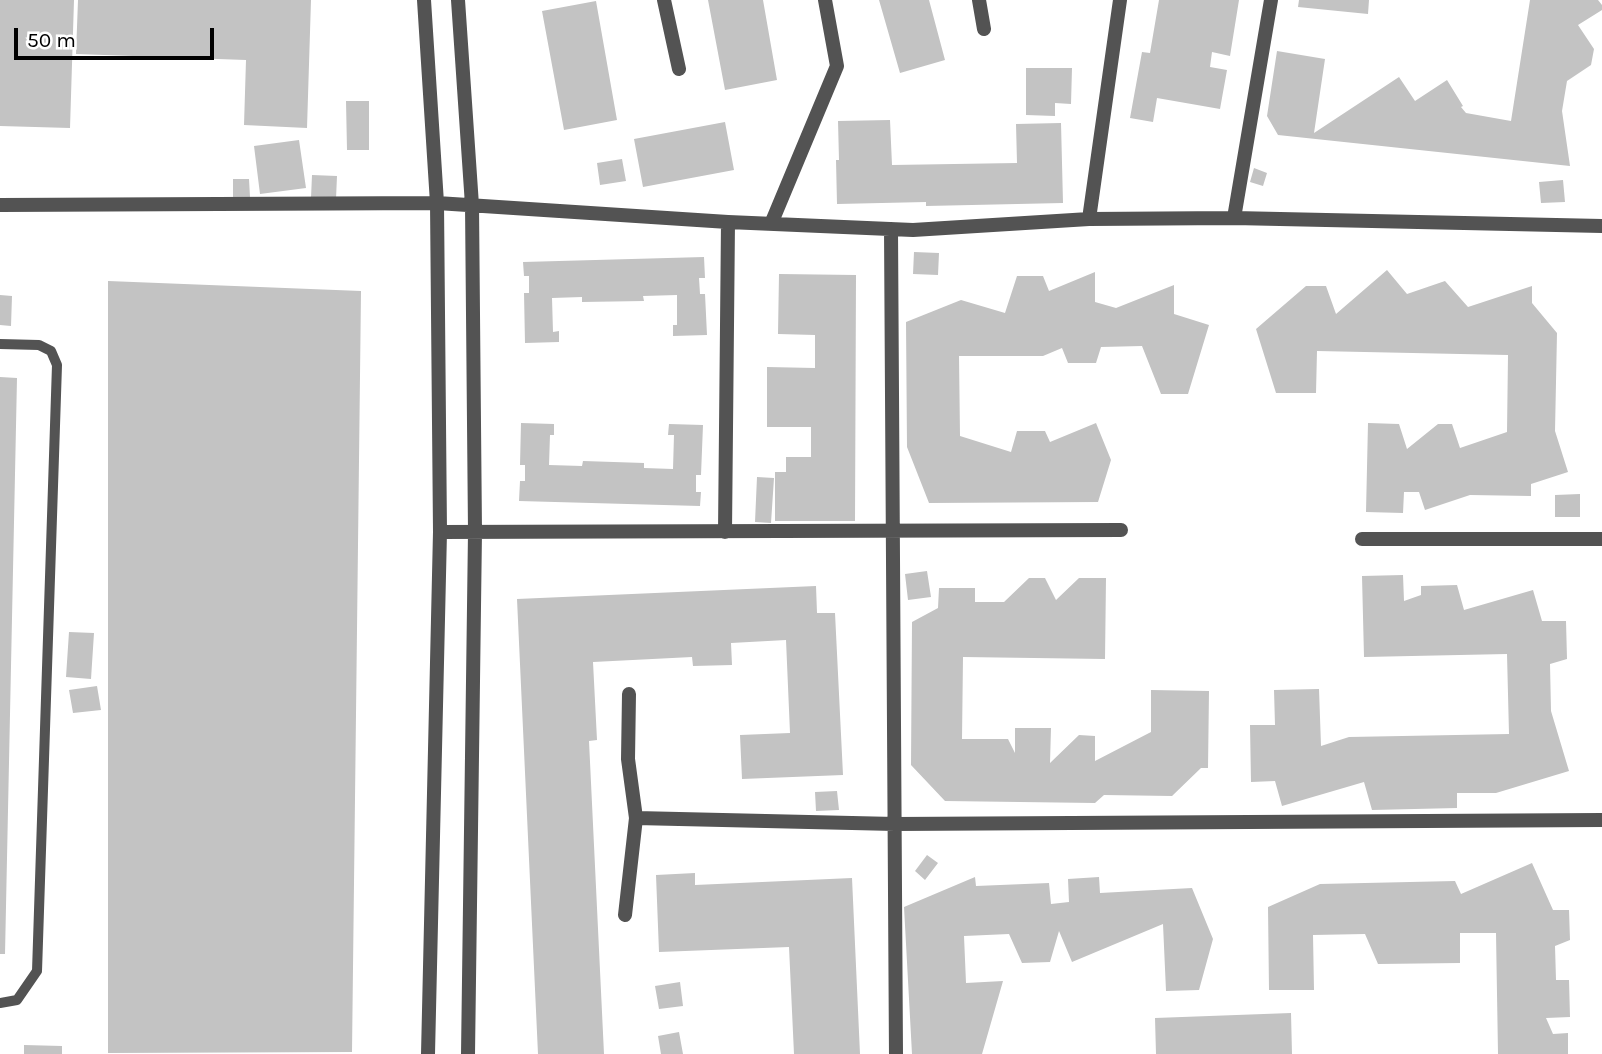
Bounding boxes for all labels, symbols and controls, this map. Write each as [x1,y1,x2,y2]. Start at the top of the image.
scale bar [18,14,217,58]
text: 50 m [27,28,76,52]

